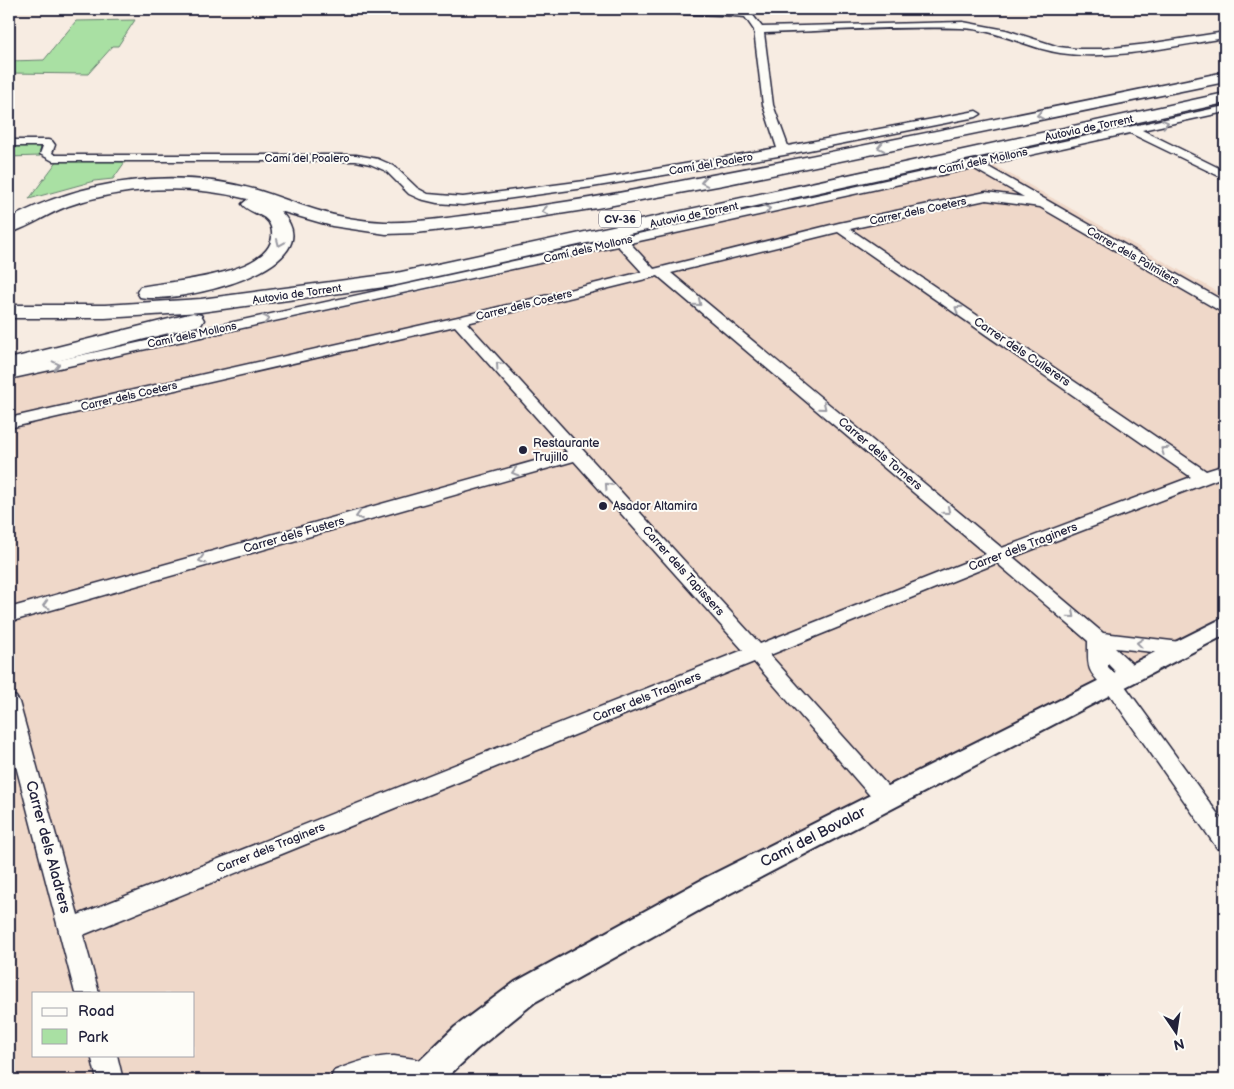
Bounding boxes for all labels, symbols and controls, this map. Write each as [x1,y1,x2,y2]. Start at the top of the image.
one-way arrow [1036,109,1045,120]
street label: Autovia de Torrent [1044,112,1135,144]
one-way arrow [1161,118,1170,129]
one-way arrow [877,141,885,152]
street label: Camí dels Mollons [937,145,1029,177]
street label: Camí del Poalero [668,150,754,178]
street label: Camí del Poalero [265,152,349,165]
one-way arrow [700,176,709,187]
street label: Carrer dels Coeters [868,194,968,228]
street label: Autovia de Torrent [649,199,740,231]
one-way arrow [762,204,771,215]
one-way arrow [540,205,548,216]
road number: CV-36 [599,210,641,228]
street label: Carrer dels Palmiters [1084,224,1182,288]
street label: Camí dels Mollons [542,232,634,266]
one-way arrow [276,238,287,247]
street label: Autovia de Torrent [252,281,343,307]
street label: Carrer dels Coeters [475,287,574,323]
one-way arrow [692,297,701,305]
one-way arrow [954,306,964,315]
one-way arrow [262,314,271,325]
street label: Carrer dels Cullerers [971,314,1073,390]
street label: Camí dels Mollons [146,319,238,351]
one-way arrow [52,360,61,371]
one-way arrow [496,362,505,371]
street label: Carrer dels Coeters [80,378,179,413]
one-way arrow [817,401,826,410]
street label: Carrer dels Torners [835,414,925,494]
place label: Restaurante Trujillo [533,436,599,465]
marker: Restaurante Trujillo [517,444,529,456]
one-way arrow [1160,447,1170,456]
one-way arrow [512,466,520,476]
one-way arrow [604,482,613,491]
place label: Asador Altamira [613,499,698,514]
marker: Asador Altamira [597,500,609,512]
one-way arrow [942,505,951,514]
one-way arrow [355,511,363,521]
street label: Carrer dels Fusters [242,513,346,557]
street label: Carrer dels Traginers [966,519,1080,575]
street label: Carrer dels Tapissers [639,523,727,619]
one-way arrow [199,555,207,565]
one-way arrow [43,599,51,609]
one-way arrow [1066,610,1075,619]
one-way arrow [1136,638,1144,649]
street label: Carrer dels Traginers [591,668,703,726]
street label: Carrer dels Aladrers [21,779,75,916]
street label: Camí del Bovalar [757,802,869,872]
street label: Carrer dels Traginers [215,819,327,877]
legend [32,992,195,1056]
text: Road [78,1002,114,1021]
north arrow [1152,1006,1202,1056]
text: Park [78,1028,109,1047]
text: N [1172,1035,1186,1054]

